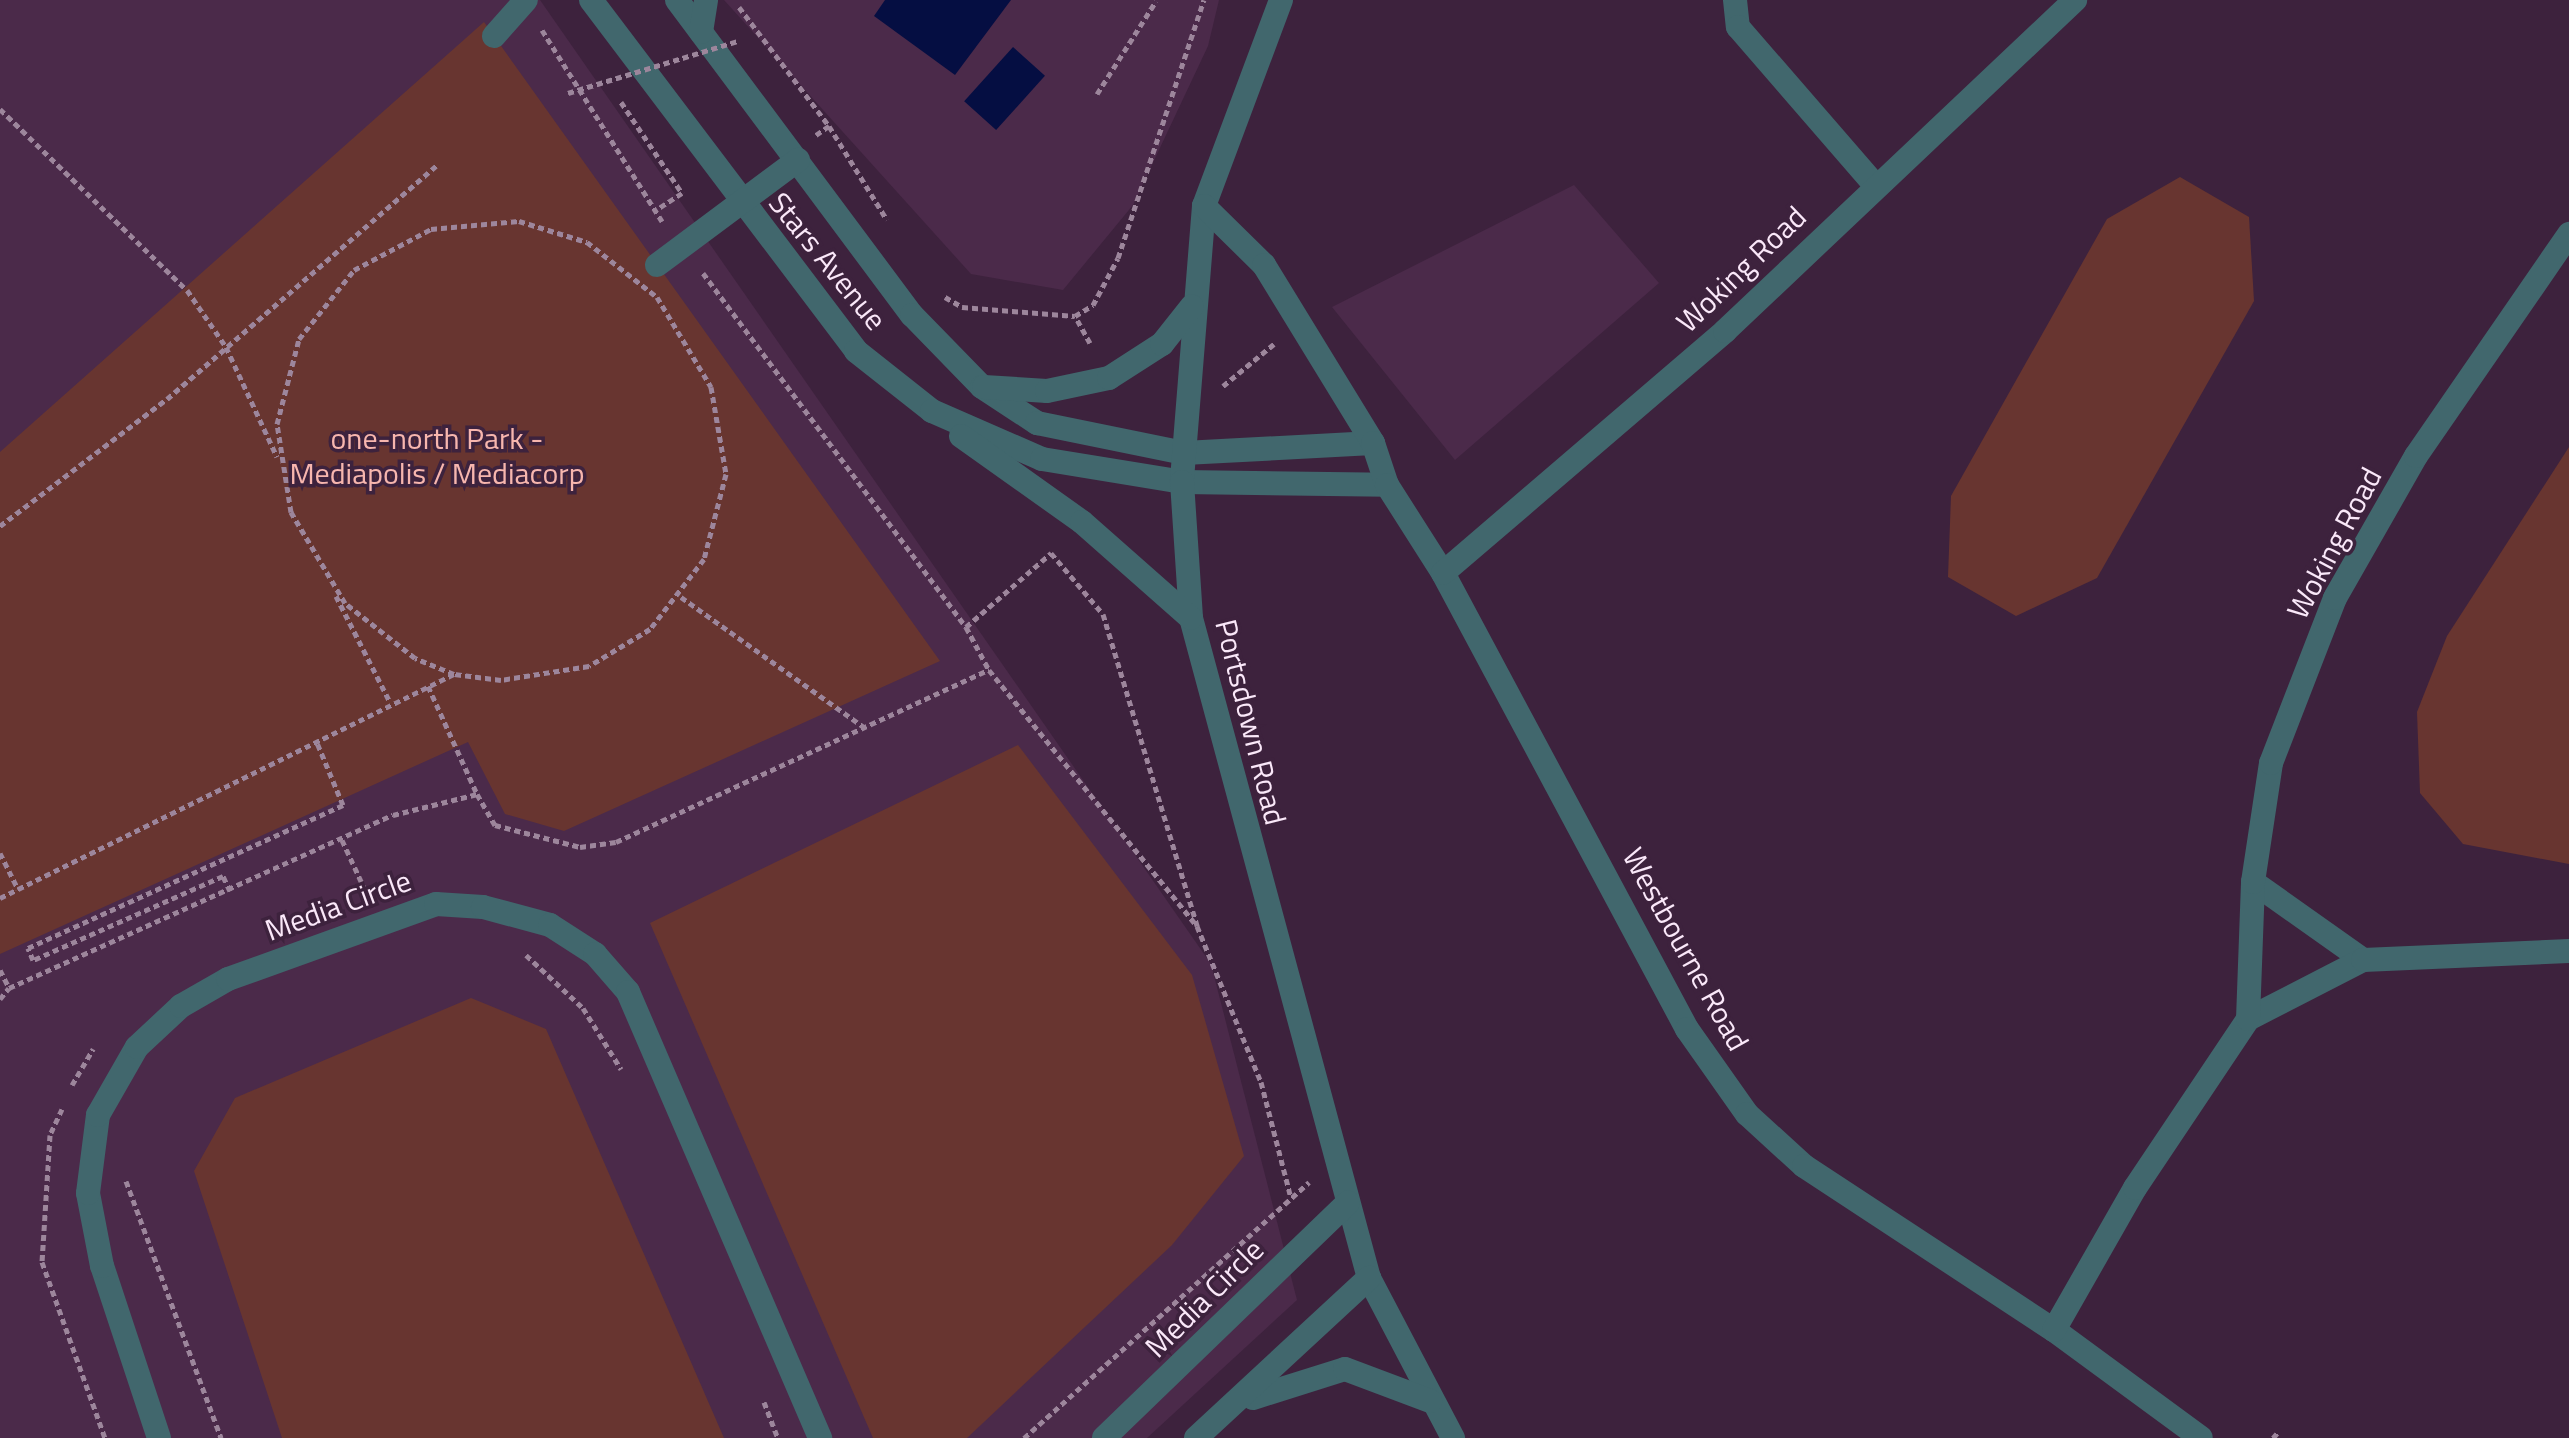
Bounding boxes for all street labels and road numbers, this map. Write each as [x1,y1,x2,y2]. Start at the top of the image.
street label: Stars Avenue [762,185,894,337]
street label: Woking Road [1669,198,1813,340]
street label: Woking Road [2279,461,2389,625]
street label: Portsdown Road [1208,616,1294,828]
street label: Westbourne Road [1615,841,1757,1057]
street label: Media Circle [260,862,416,948]
street label: Media Circle [1137,1231,1271,1365]

